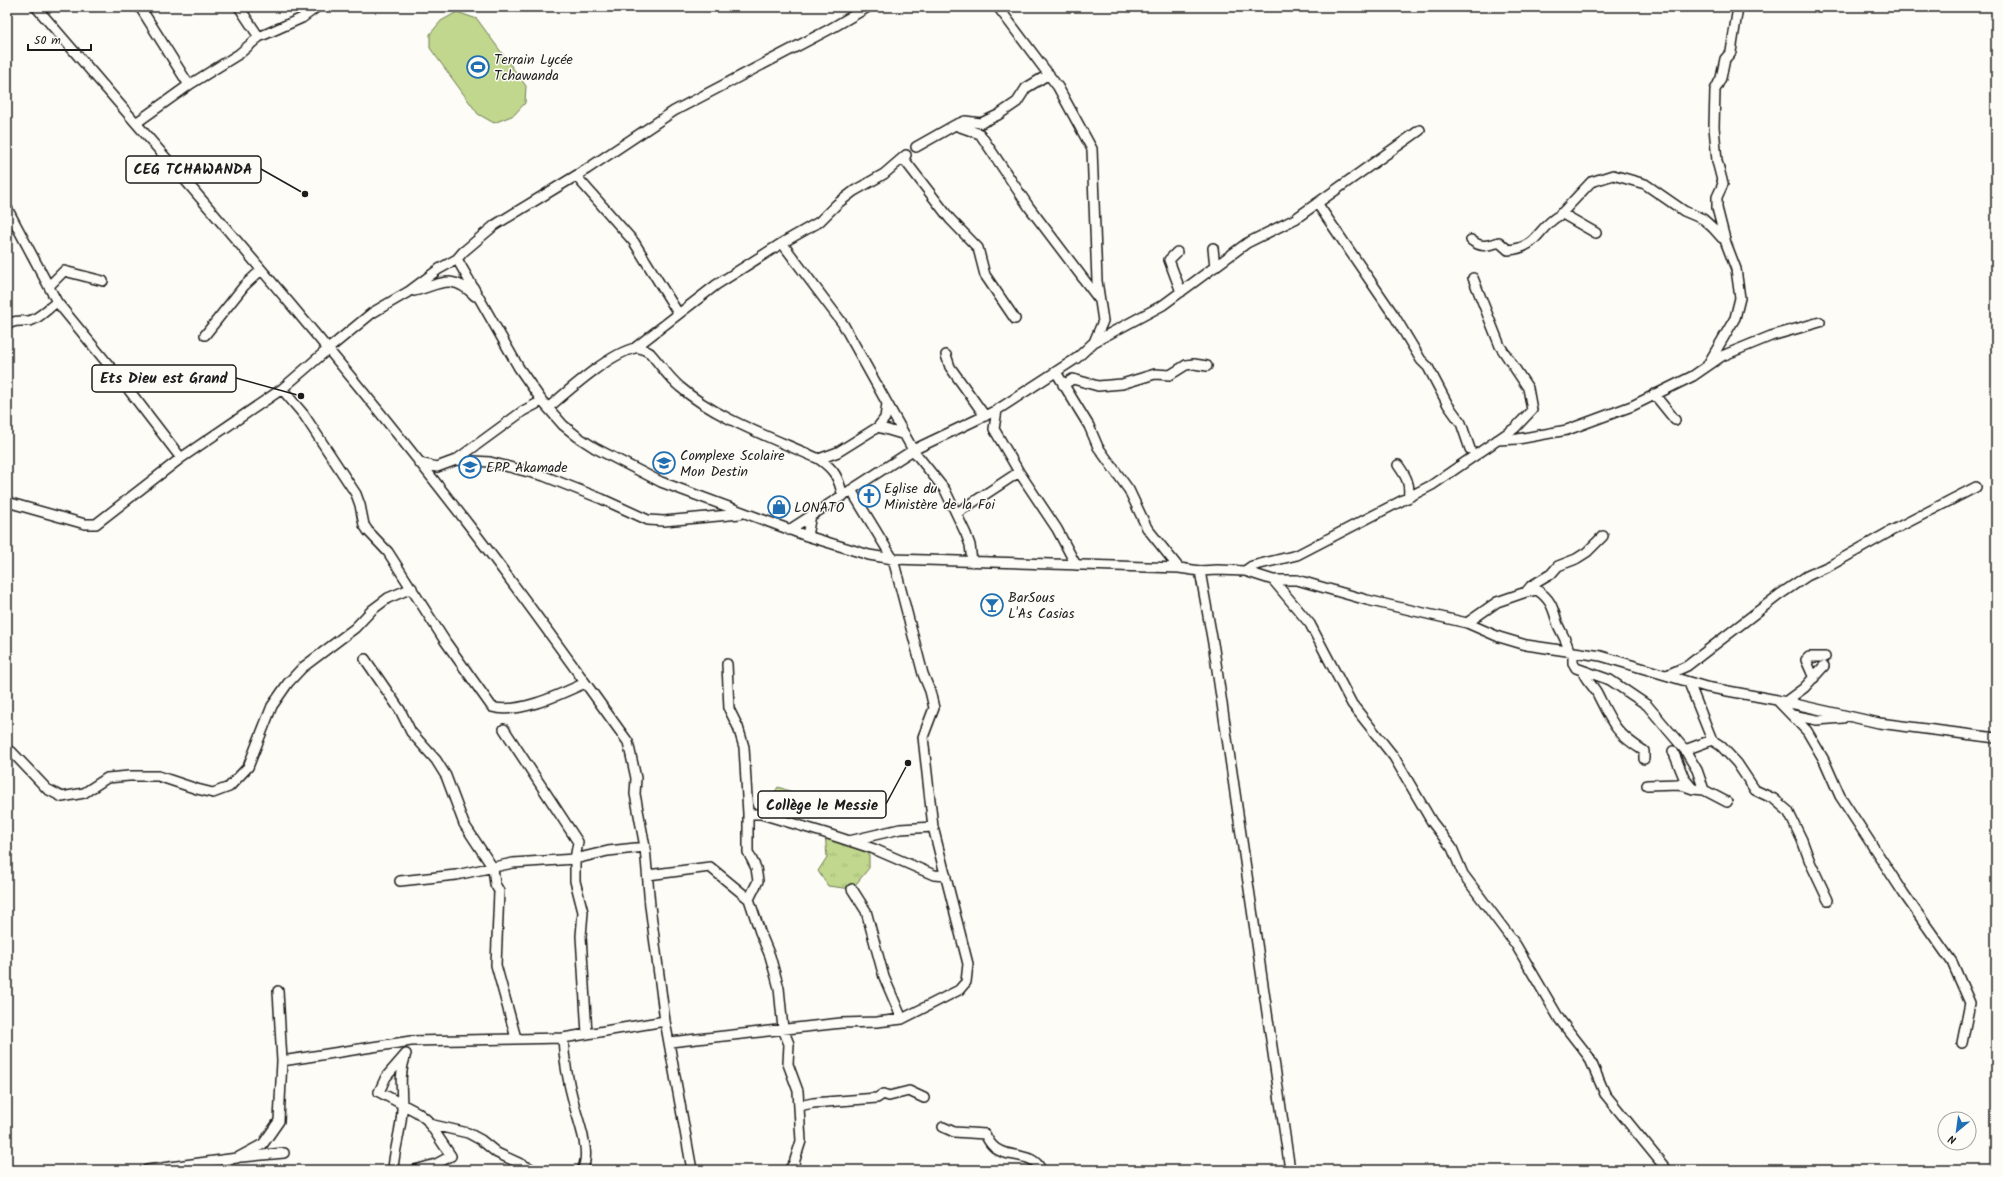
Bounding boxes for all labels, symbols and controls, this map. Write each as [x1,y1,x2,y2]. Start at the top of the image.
scale bar [28,26,91,52]
text: 50 m [34,31,61,50]
place label: Terrain Lycée Tchawanda [494,49,574,87]
sports icon: Terrain Lycée Tchawanda [465,54,491,80]
callout: CEG TCHAWANDA [126,156,261,183]
text: CEG TCHAWANDA [133,158,253,182]
callout: Ets Dieu est Grand [92,365,236,392]
text: Ets Dieu est Grand [100,367,229,391]
place label: Complexe Scolaire Mon Destin [680,445,785,483]
school or university icon: Complexe Scolaire Mon Destin [651,450,677,476]
school or university icon: EPP Akamade [457,454,483,480]
place label: EPP Akamade [486,457,568,479]
place label: Eglise du Ministère de la Foi [884,478,995,516]
church icon: Eglise du Ministère de la Foi [856,483,882,509]
shop icon: LONATO [766,494,792,520]
place label: LONATO [794,497,845,519]
place label: BarSous L'As Casias [1008,587,1075,625]
bar icon: BarSous L'As Casias [979,592,1005,618]
callout: Collège le Messie [758,791,886,818]
text: Collège le Messie [766,794,879,818]
north arrow [1937,1111,1977,1151]
text: N [1945,1129,1960,1148]

